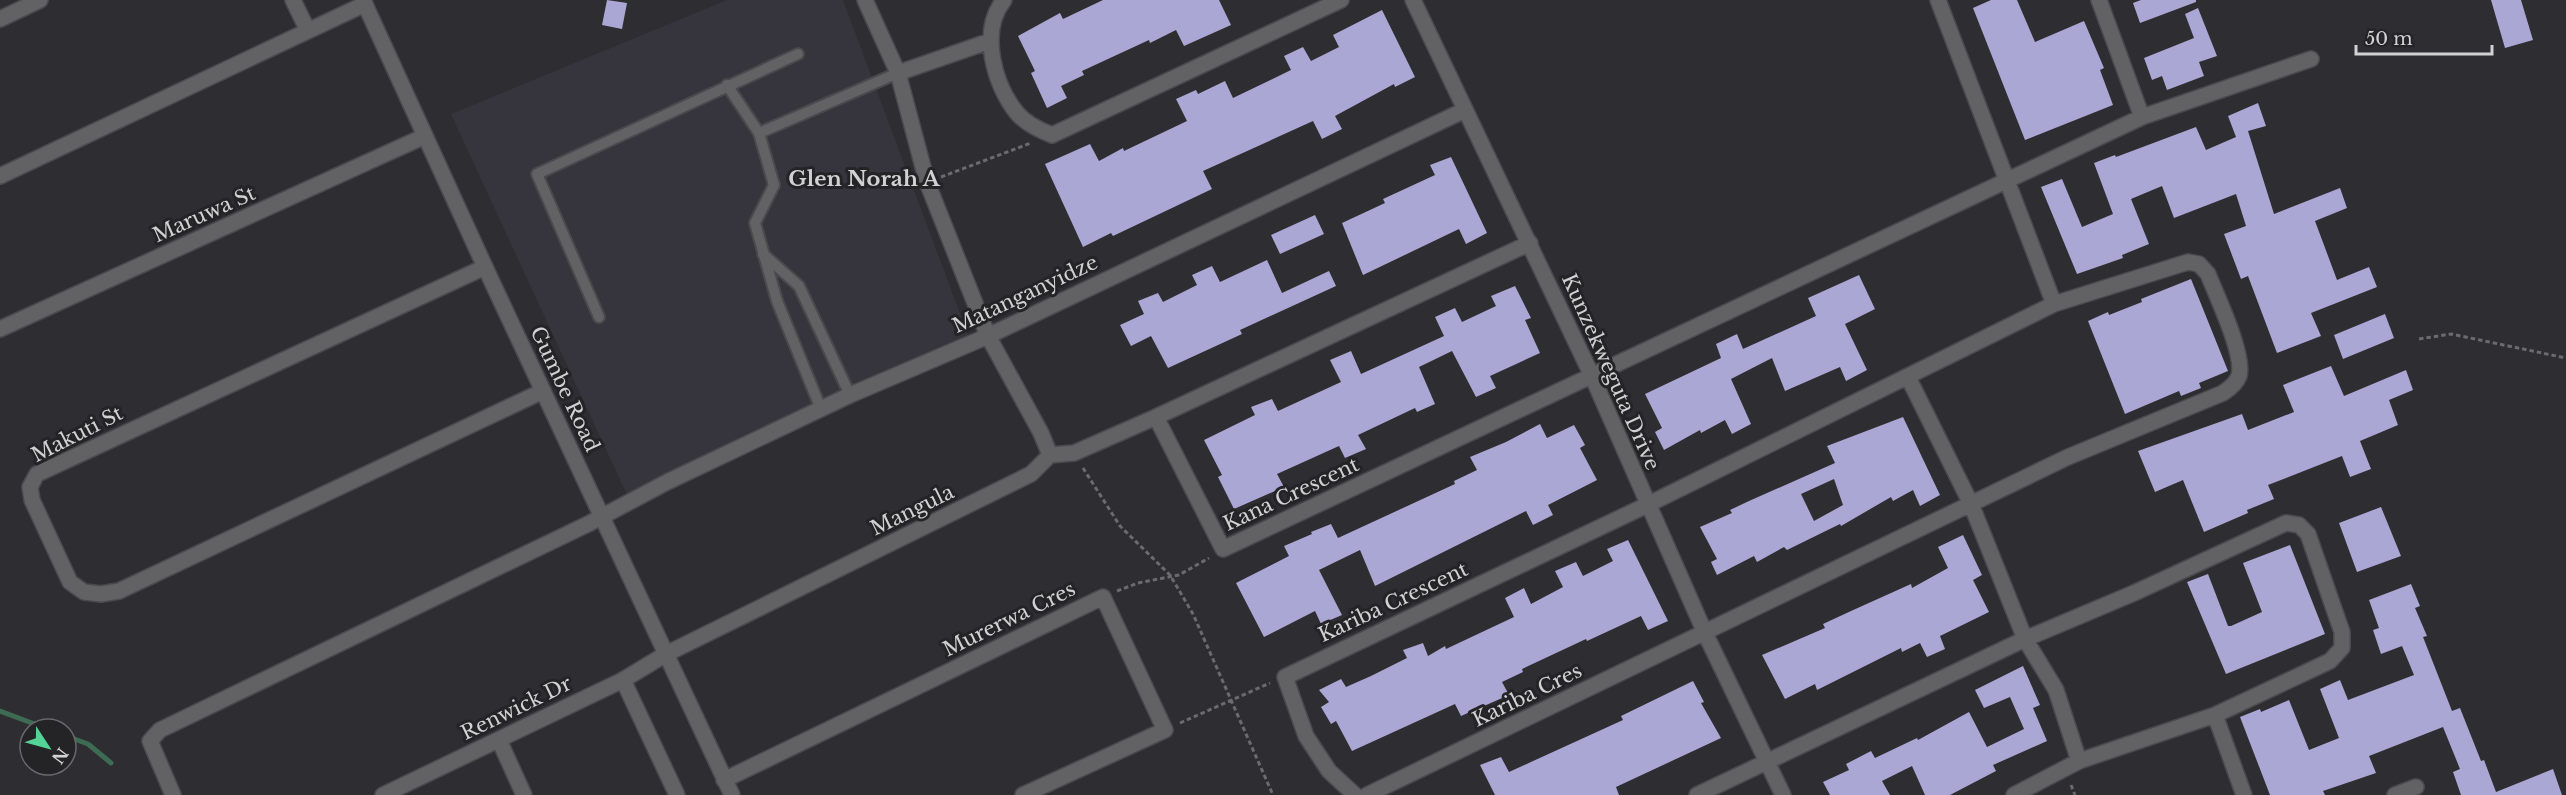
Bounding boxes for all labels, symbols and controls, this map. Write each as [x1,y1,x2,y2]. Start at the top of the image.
scale bar [2356,18,2492,56]
text: 50 m [2365,28,2413,50]
district label: Glen Norah A [788,166,941,192]
street label: Maruwa St [149,181,259,247]
street label: Matanganyidze [949,250,1101,338]
street label: Kunzekweguta Drive [1557,270,1665,474]
street label: Gumbe Road [525,322,605,456]
street label: Makuti St [27,401,127,467]
street label: Kana Crescent [1220,452,1363,536]
street label: Mangula [866,479,958,540]
street label: Kariba Crescent [1314,557,1472,647]
street label: Murerwa Cres [939,577,1079,661]
street label: Kariba Cres [1468,658,1586,732]
street label: Renwick Dr [457,671,576,745]
north arrow [18,717,78,777]
text: N [48,744,73,768]

